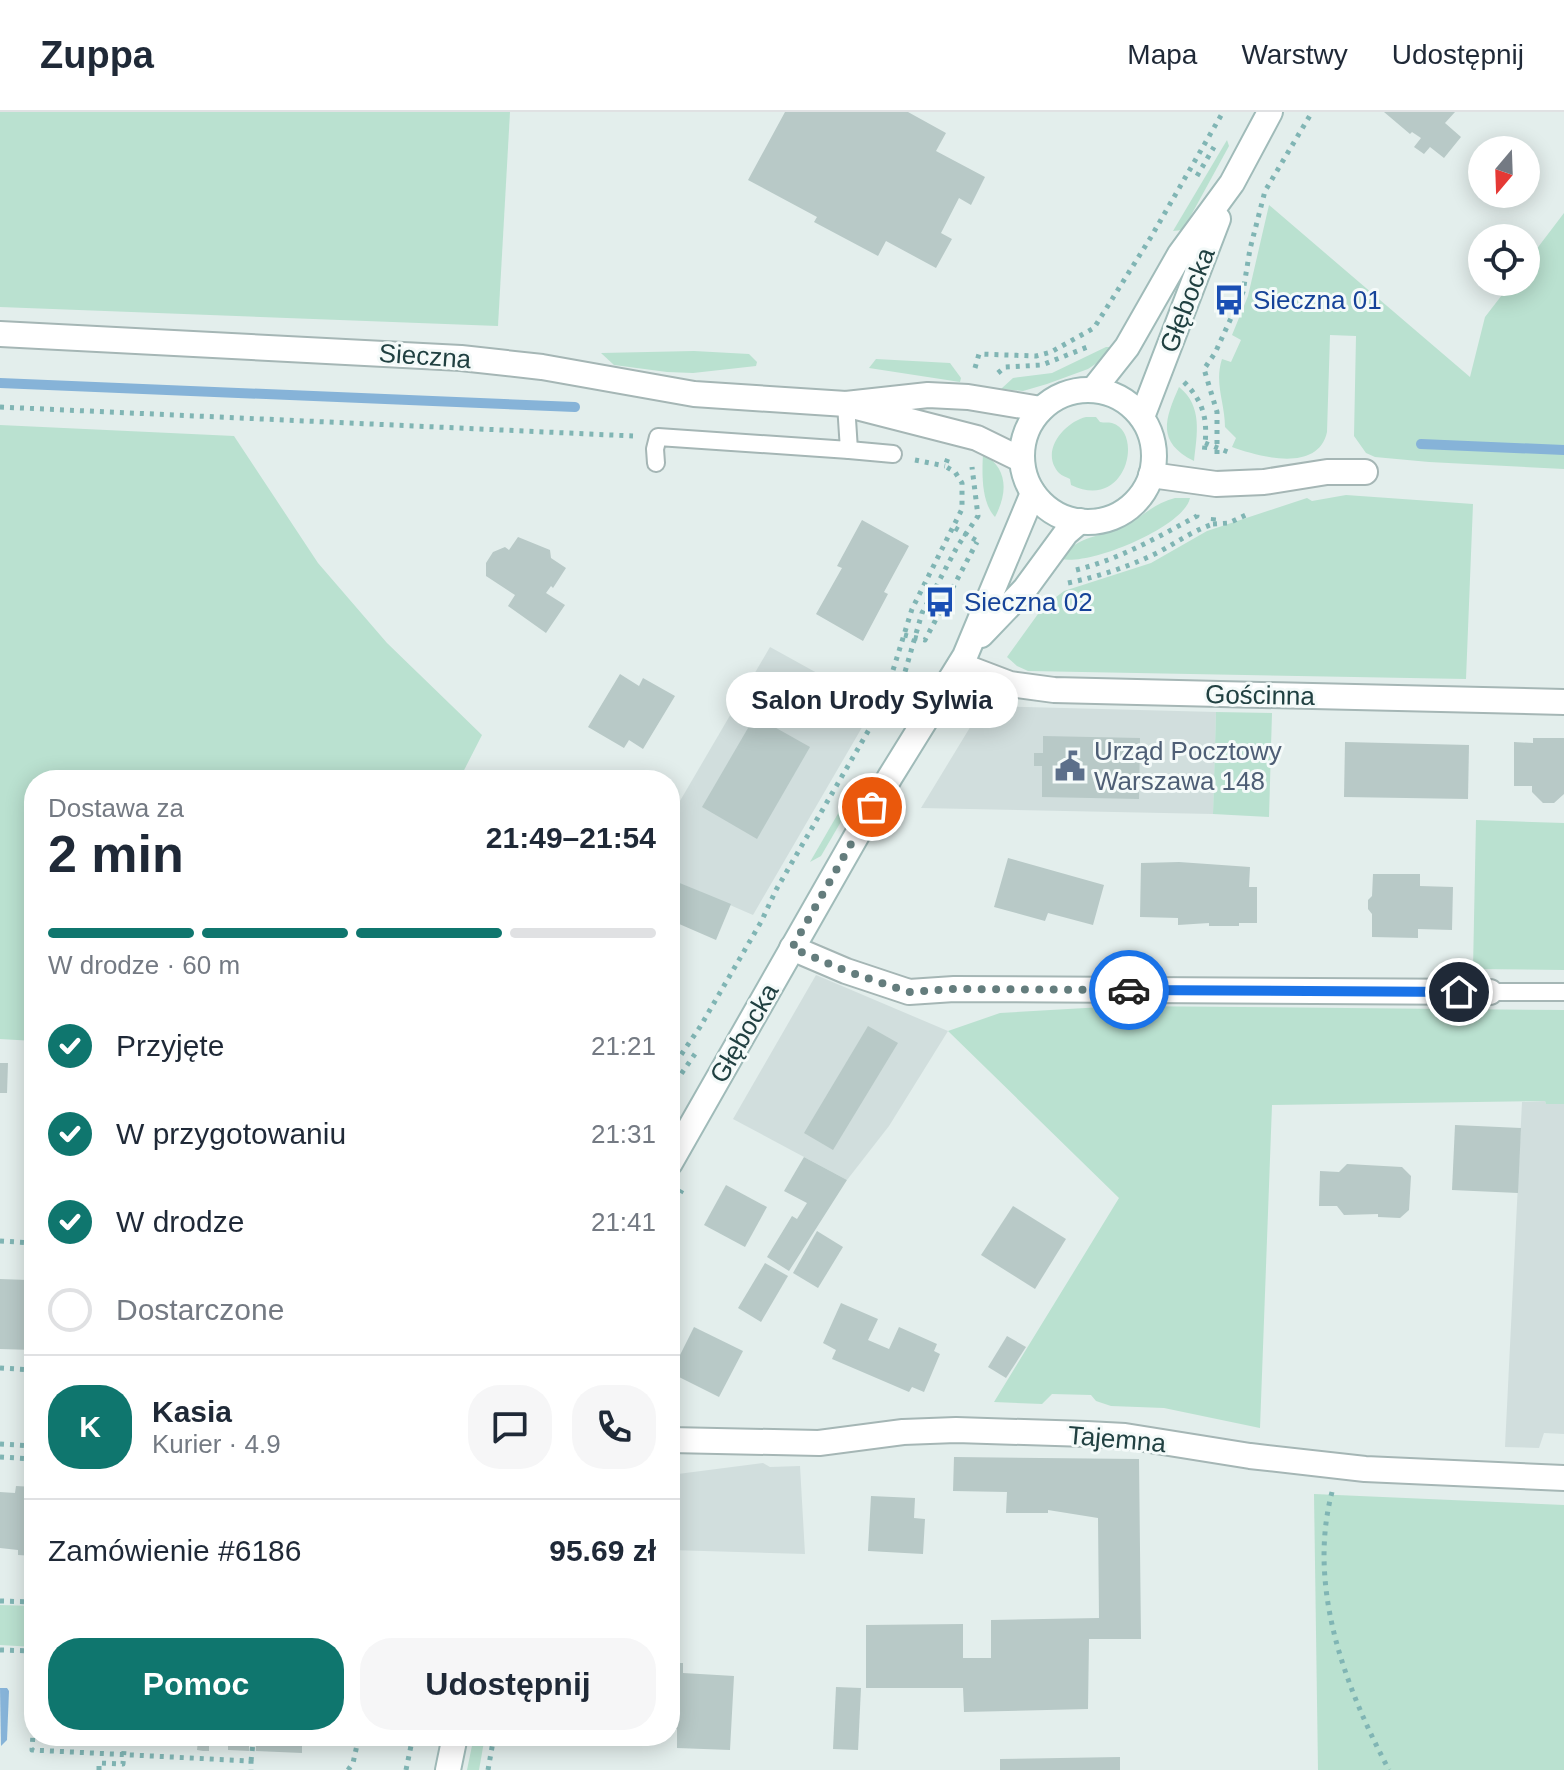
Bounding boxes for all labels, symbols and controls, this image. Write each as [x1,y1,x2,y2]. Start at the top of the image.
text: Zuppa [40,34,154,76]
text: Mapa [1127,39,1197,70]
text: Warstwy [1241,39,1348,70]
text: Udostępnij [1392,39,1524,70]
north arrow [1468,136,1540,208]
map controls [1468,136,1540,296]
button: locate [1468,224,1540,296]
street label: Głębocka [1153,243,1221,357]
bus stop icon: Sieczna 01 [1212,283,1246,317]
place label: Sieczna 01 [1253,285,1382,315]
street label: Sieczna [378,338,473,374]
bus stop icon: Sieczna 02 [923,585,957,619]
place label: Sieczna 02 [964,587,1093,617]
callout: Salon Urody Sylwia [726,671,1018,727]
street label: Gościnna [1205,679,1316,711]
text: Salon Urody Sylwia [751,685,993,715]
place label: Urząd Pocztowy Warszawa 148 [1094,736,1282,796]
public building icon: Urząd Pocztowy Warszawa 148 [1053,749,1087,783]
pin [838,773,906,841]
icon: bag [850,785,894,829]
text: Dostawa za [48,793,184,823]
text: 21:49–21:54 [486,821,656,854]
text: 2 min [48,825,184,883]
text: W drodze · 60 m [48,950,240,980]
courier [1089,950,1169,1030]
pin [1425,958,1493,1026]
icon: car [1107,968,1151,1012]
icon: home [1437,970,1481,1014]
street label: Głębocka [704,977,785,1088]
icon: check [48,1024,92,1068]
text: Przyjęte [116,1029,224,1062]
text: 21:21 [591,1031,656,1061]
icon: check [48,1112,92,1156]
text: W przygotowaniu [116,1117,346,1150]
text: 21:31 [591,1119,656,1149]
icon: check [48,1200,92,1244]
text: W drodze [116,1205,244,1238]
text: 21:41 [591,1207,656,1237]
text: Dostarczone [116,1293,284,1326]
button: chat [468,1385,552,1469]
button: phone [572,1385,656,1469]
text: Kasia [152,1395,232,1428]
text: K [79,1410,101,1443]
street label: Tajemna [1067,1420,1168,1458]
text: Kurier · 4.9 [152,1429,281,1459]
text: Zamówienie #6186 [48,1534,302,1567]
text: 95.69 zł [549,1534,656,1567]
button: Pomoc [48,1638,344,1730]
button: Udostępnij [360,1638,656,1730]

